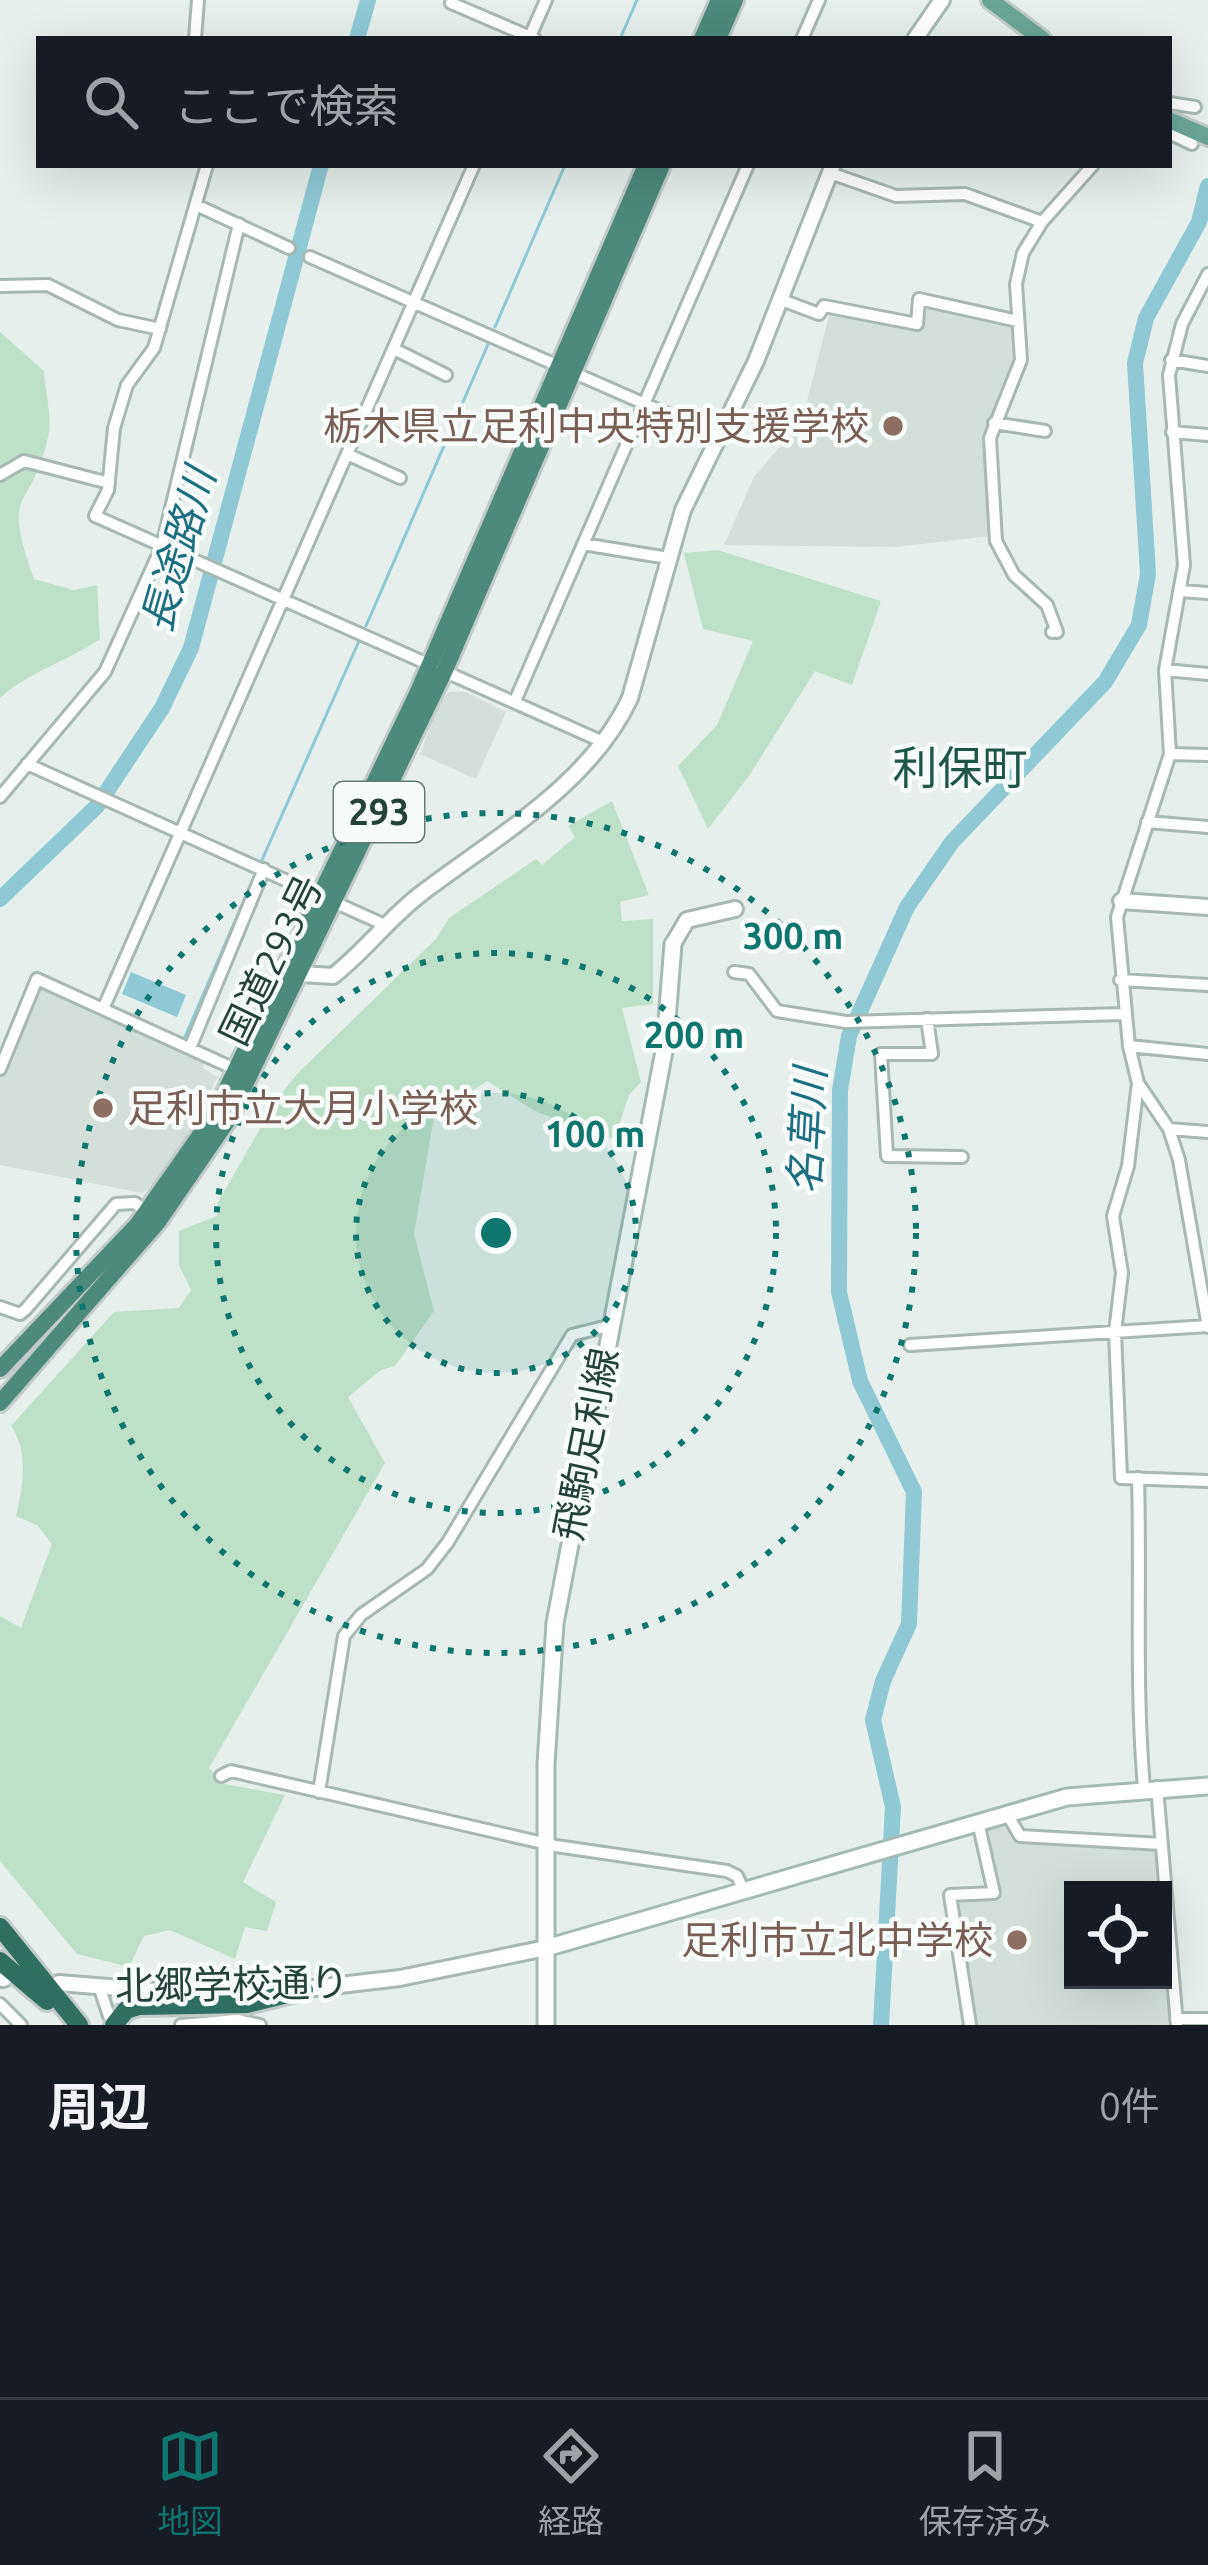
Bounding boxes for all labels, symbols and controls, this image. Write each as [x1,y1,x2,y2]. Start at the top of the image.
search box [36,36,1172,168]
icon: search [78,69,144,135]
text: ここで検索 [174,80,399,131]
place label: 栃木県立足利中央特別支援学校 [323,404,869,447]
marker: 栃木県立足利中央特別支援学校 [880,413,906,439]
water label: 長途路川 [132,459,224,637]
district label: 利保町 [892,742,1028,793]
road number: 293 [334,782,424,842]
street label: 国道293号 [211,868,330,1051]
text: 300 m [743,915,843,956]
text: 200 m [644,1014,744,1055]
water label: 名草川 [780,1063,833,1195]
place label: 足利市立大月小学校 [127,1086,478,1129]
marker: 足利市立大月小学校 [90,1095,116,1121]
text: 100 m [545,1113,645,1154]
centre of rings [475,1212,517,1254]
street label: 飛駒足利線 [546,1344,625,1544]
map controls [1064,1881,1172,1989]
button: locate [1064,1881,1172,1989]
place label: 足利市立北中学校 [681,1918,993,1961]
marker: 足利市立北中学校 [1004,1927,1030,1953]
street label: 北郷学校通り [115,1960,349,2007]
text: 周辺 [48,2077,150,2135]
text: 0件 [1099,2084,1160,2127]
tab: 地図 [157,2423,223,2543]
tab: 経路 [538,2423,604,2543]
tab: 保存済み [919,2423,1051,2543]

